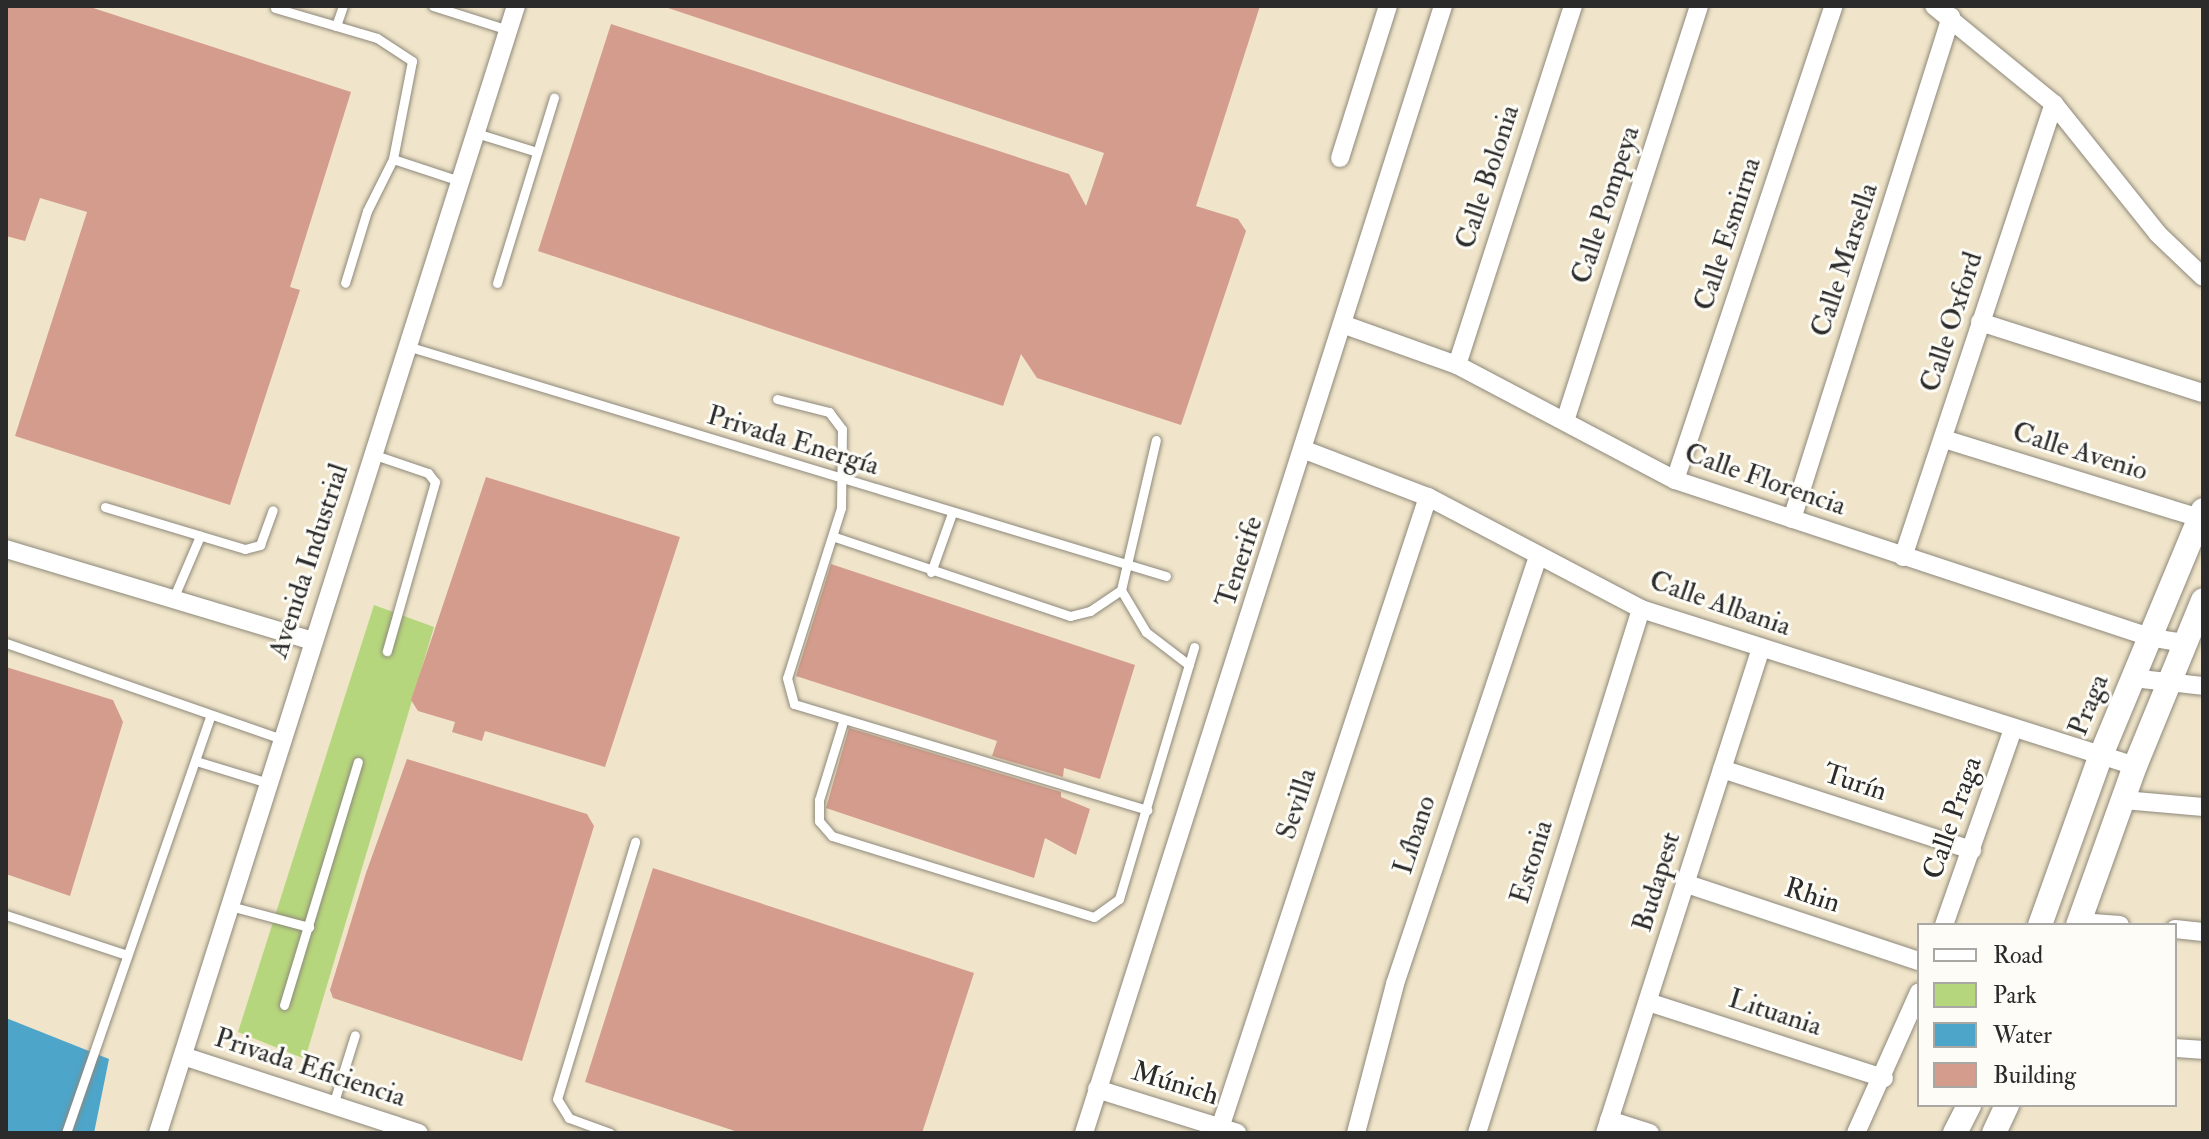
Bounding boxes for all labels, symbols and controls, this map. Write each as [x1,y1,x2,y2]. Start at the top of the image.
street label: Calle Bolonia [1449,101,1527,253]
street label: Calle Pompeya [1565,122,1647,288]
street label: Calle Esmirna [1687,153,1769,315]
street label: Calle Marsella [1804,179,1886,341]
street label: Calle Oxford [1914,248,1990,396]
street label: Privada Energía [703,399,883,483]
street label: Calle Avenio [2008,416,2152,488]
street label: Calle Florencia [1680,437,1850,523]
street label: Avenida Industrial [262,459,356,663]
street label: Tenerife [1210,512,1270,612]
street label: Calle Albania [1645,564,1795,644]
street label: Praga [2062,669,2116,741]
street label: Calle Praga [1916,752,1990,884]
street label: Turín [1819,757,1891,809]
street label: Sevilla [1270,764,1324,844]
street label: Líbano [1387,791,1443,879]
street label: Estonia [1503,816,1561,908]
street label: Budapest [1626,828,1688,936]
street label: Rhin [1780,871,1844,921]
legend [1917,923,2177,1107]
text: Road [1993,940,2043,971]
text: Park [1993,980,2037,1011]
street label: Lituania [1724,982,1826,1044]
text: Water [1993,1020,2052,1051]
street label: Privada Eficiencia [210,1021,410,1115]
street label: Múnich [1128,1055,1222,1113]
text: Building [1993,1060,2076,1091]

